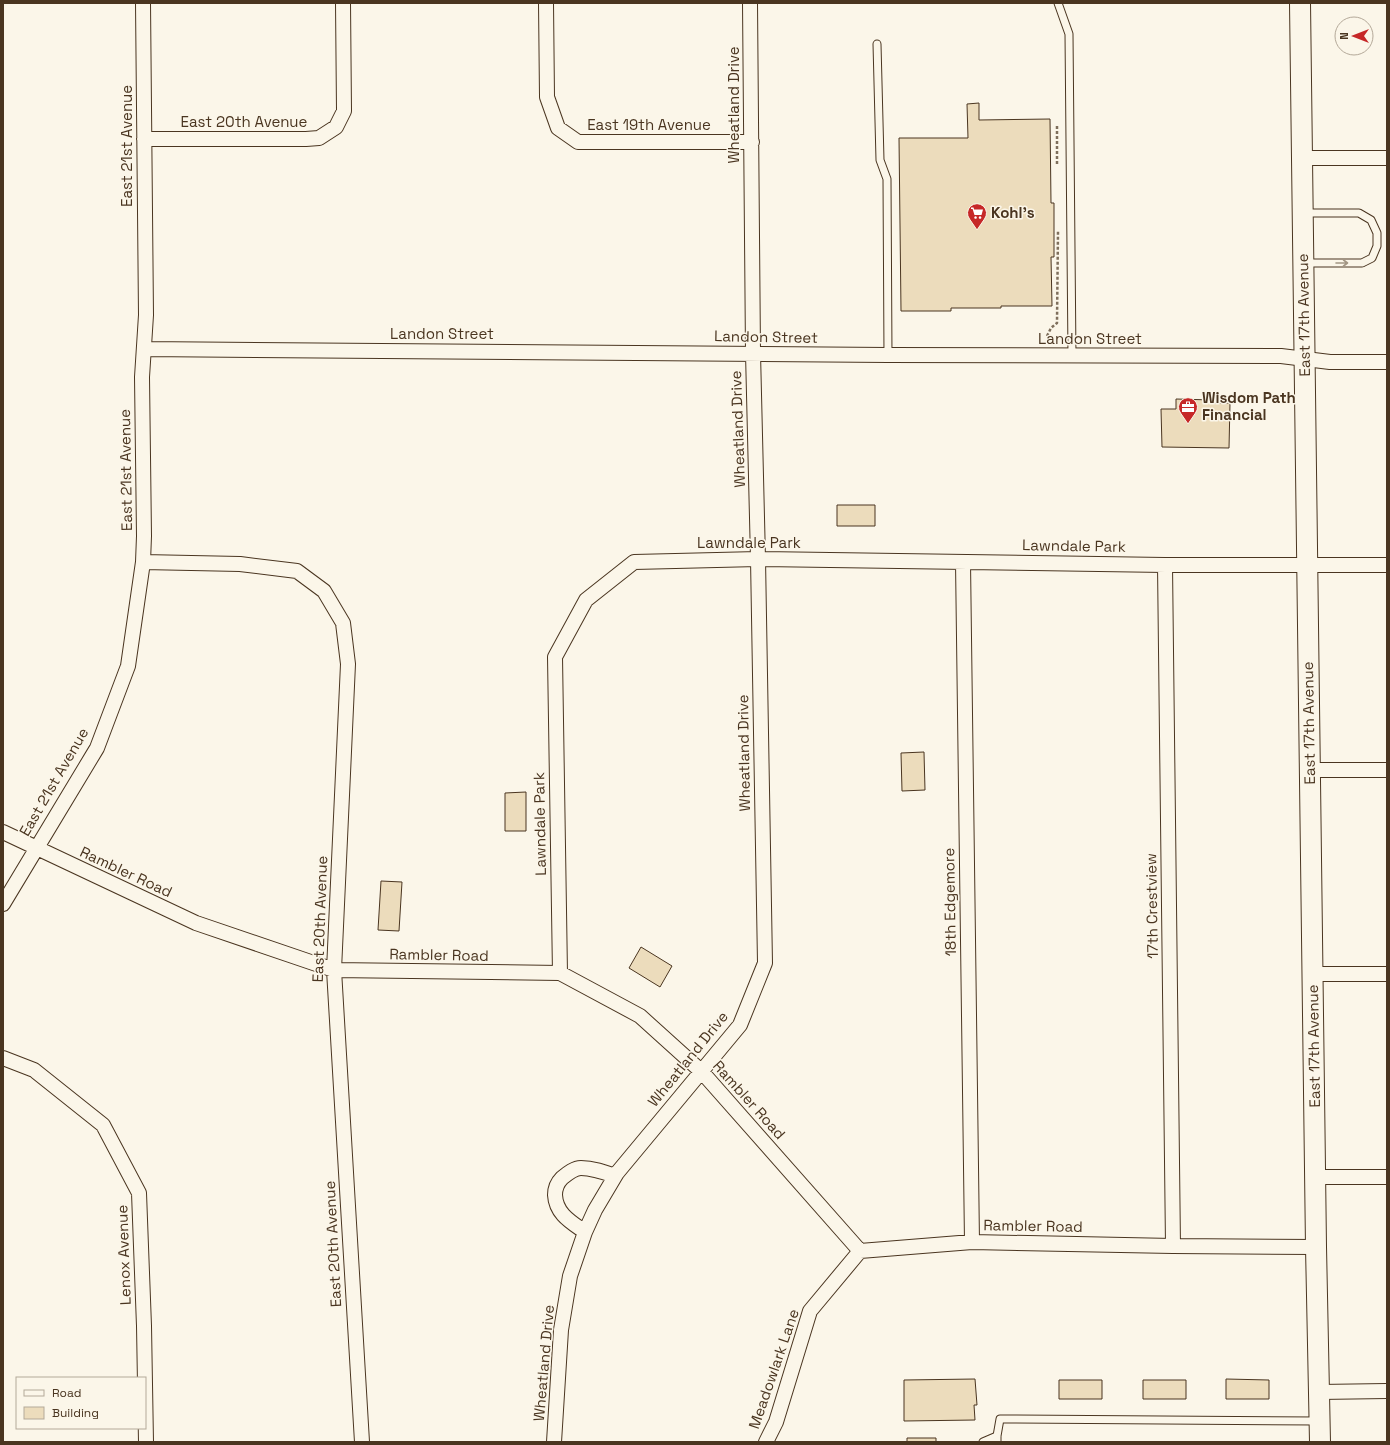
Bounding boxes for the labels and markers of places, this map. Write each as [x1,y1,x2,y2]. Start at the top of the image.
supermarket icon: Kohl's [966,202,988,230]
place label: Kohl's [991,203,1035,222]
place label: Wisdom Path Financial [1202,388,1296,424]
office icon: Wisdom Path Financial [1177,396,1199,424]

